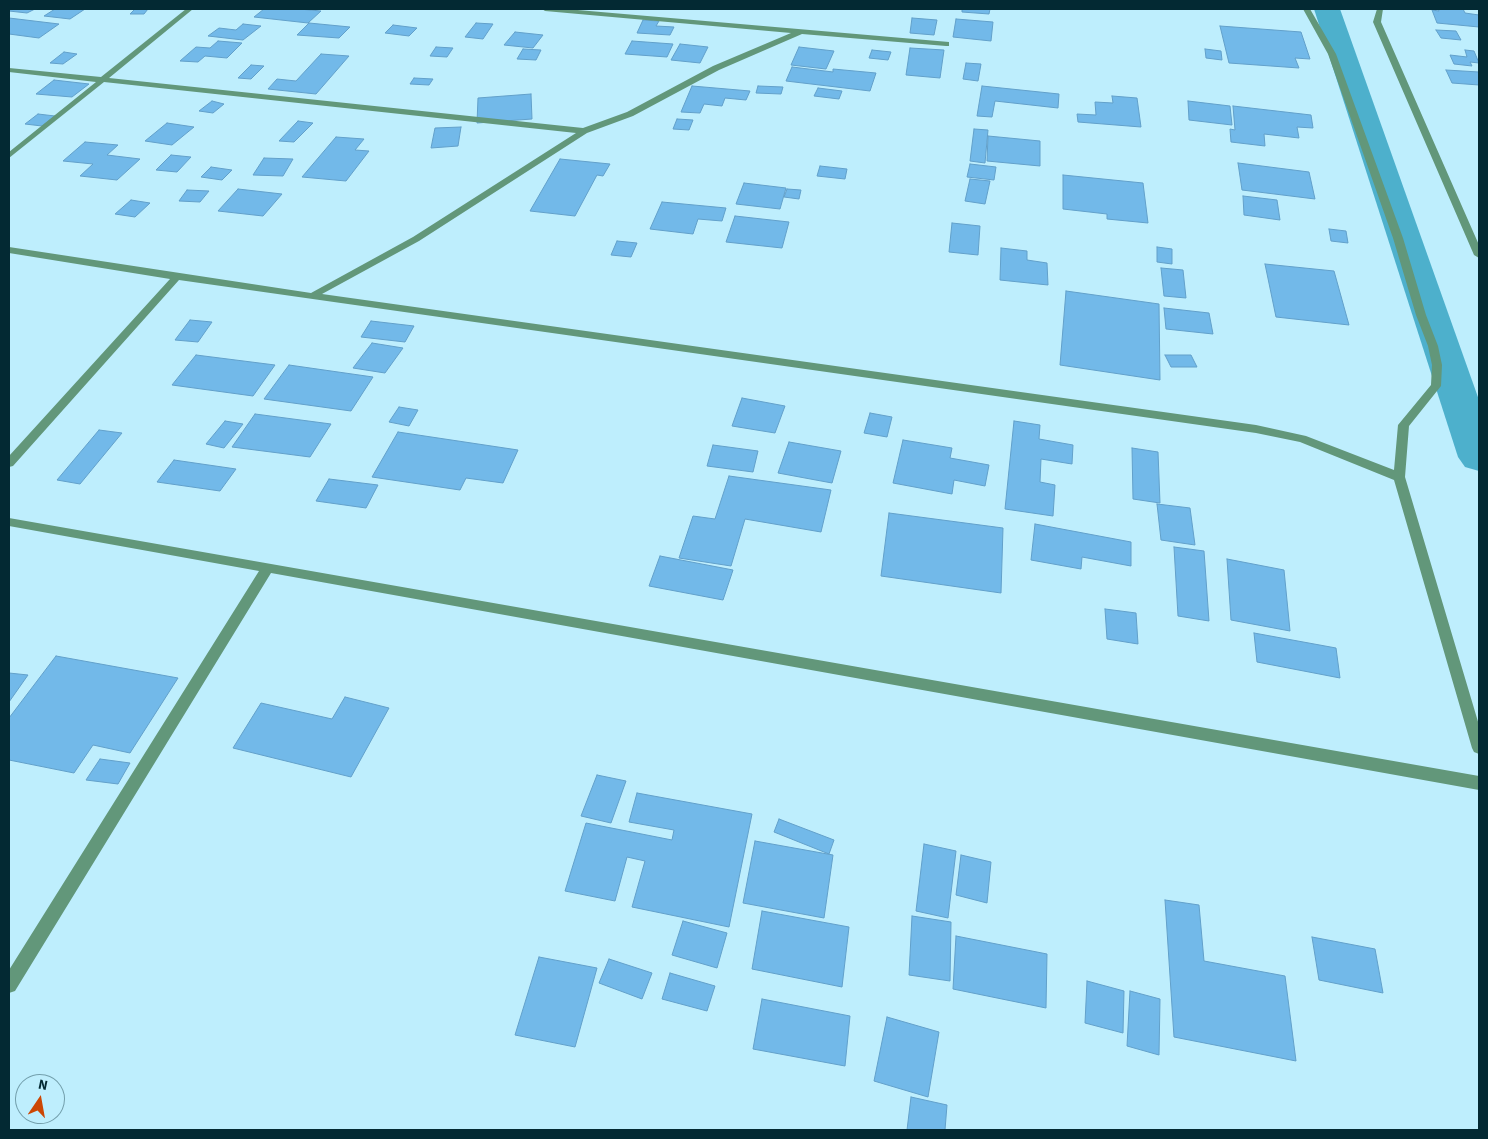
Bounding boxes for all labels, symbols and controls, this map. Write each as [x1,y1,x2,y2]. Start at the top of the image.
north arrow [15,1074,65,1124]
text: N [36,1075,50,1096]

